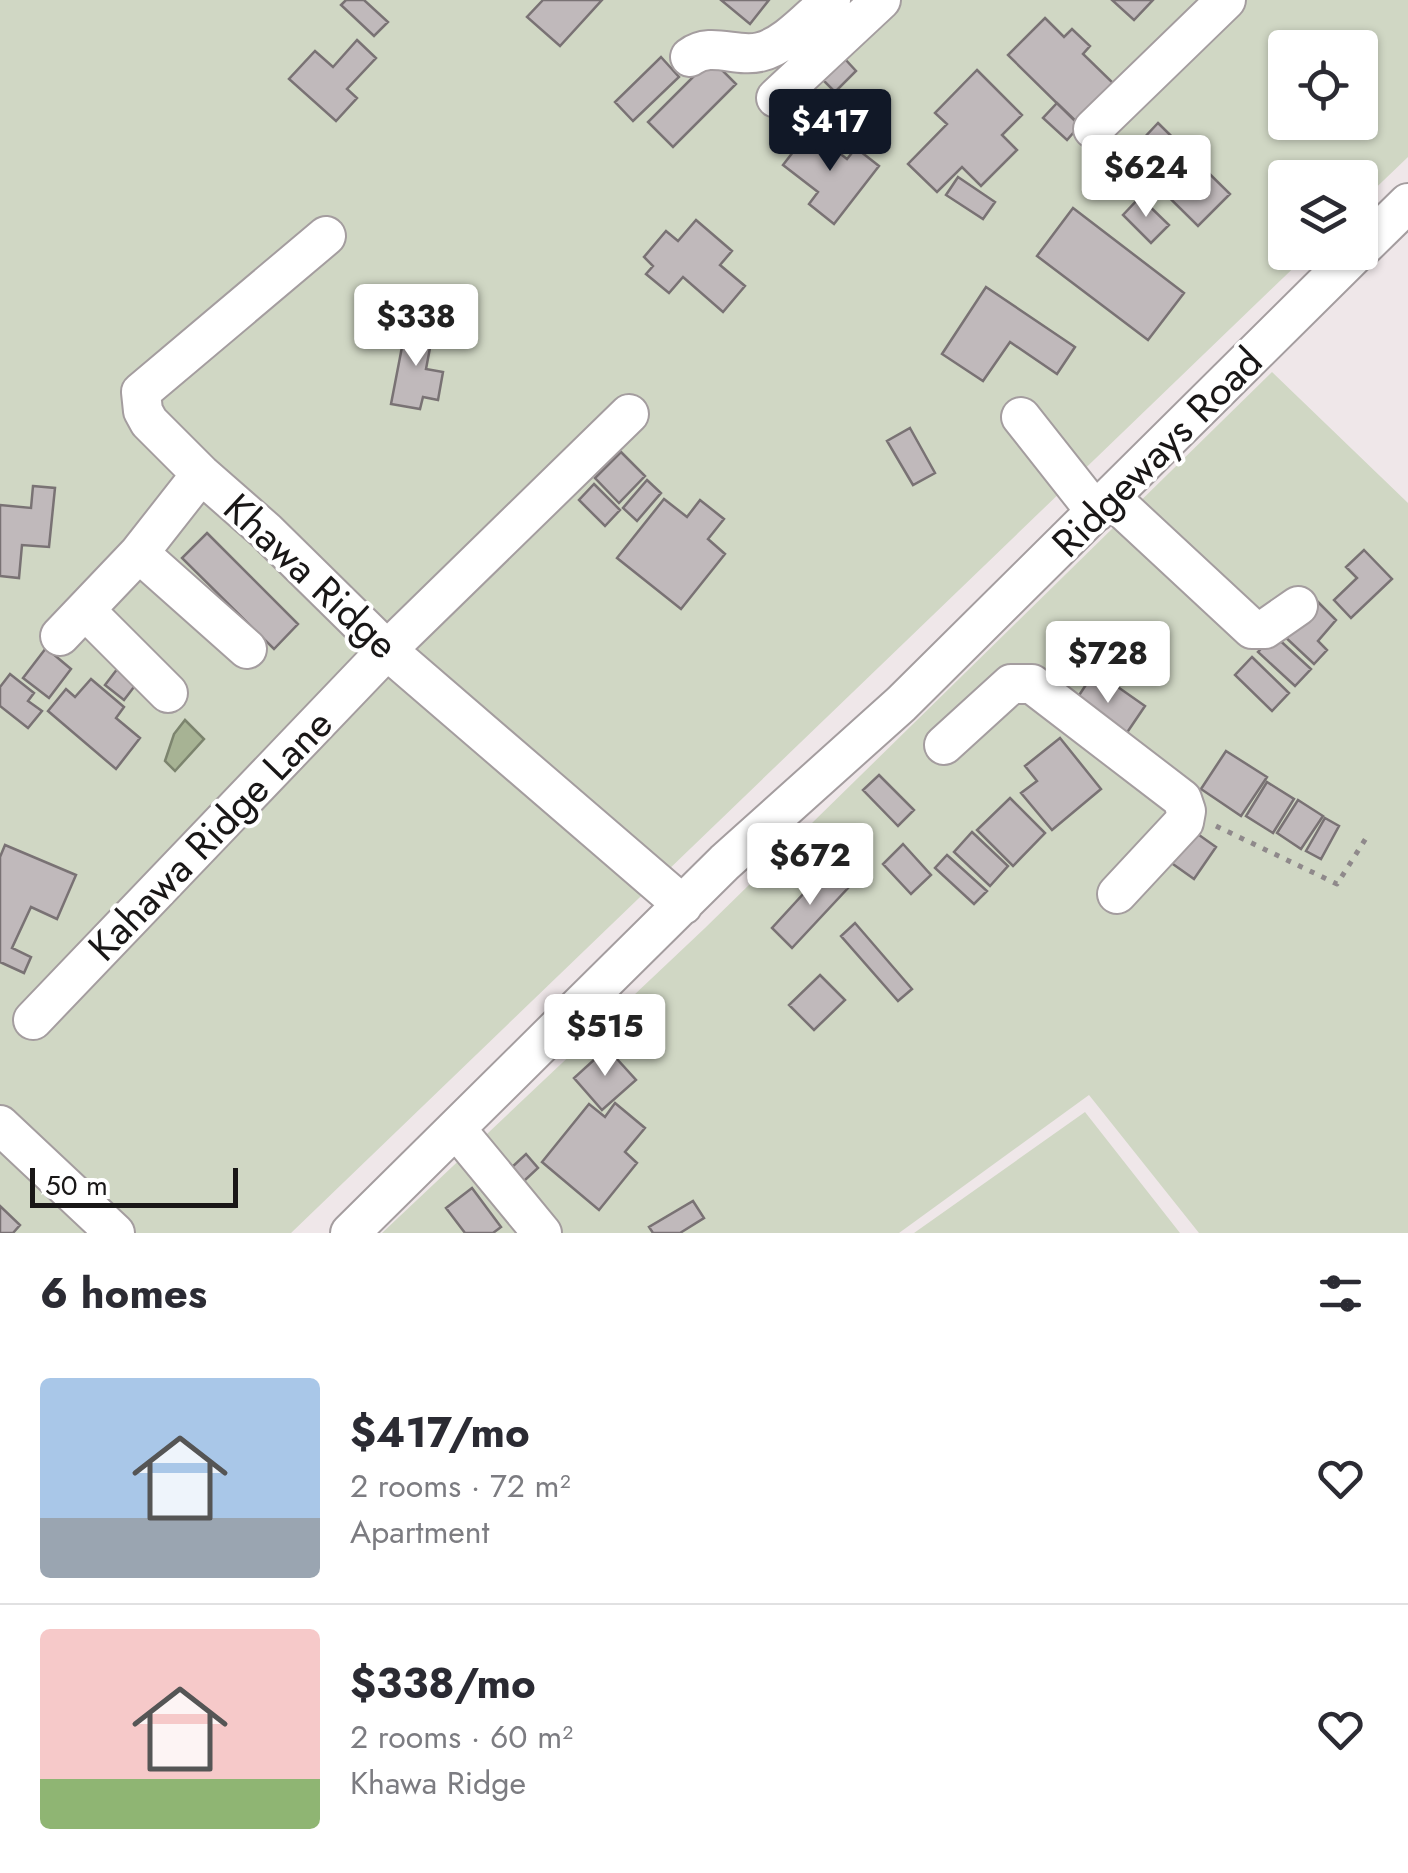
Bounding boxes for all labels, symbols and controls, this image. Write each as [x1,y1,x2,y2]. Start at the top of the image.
map controls [1268,30,1378,270]
button: locate [1268,30,1378,140]
pin: $417 [771,89,889,174]
text: $417 [791,98,869,144]
pin: $624 [1087,135,1205,220]
text: $624 [1104,144,1188,190]
button: layers [1268,160,1378,270]
pin: $338 [357,284,475,369]
text: $338 [376,293,456,339]
street label: Ridgeways Road [1039,334,1275,570]
street label: Khawa Ridge [211,480,411,672]
pin: $728 [1049,621,1167,706]
text: $728 [1068,630,1148,676]
street label: Kahawa Ridge Lane [74,696,346,974]
pin: $672 [751,823,869,908]
text: $672 [769,832,851,878]
pin: $515 [546,994,664,1079]
text: $515 [566,1003,644,1049]
scale bar [30,1163,238,1208]
text: 50 m [45,1165,108,1206]
text: 6 homes [40,1263,207,1324]
icon: filters [1313,1266,1368,1321]
text: $417/mo [350,1402,530,1463]
icon: home [120,1418,240,1538]
icon: heart [1313,1451,1368,1506]
text: 2 rooms · 72 m² [350,1463,571,1509]
text: Apartment [350,1509,489,1555]
text: $338/mo [350,1653,536,1714]
icon: home [120,1669,240,1789]
icon: heart [1313,1702,1368,1757]
text: 2 rooms · 60 m² [350,1714,573,1760]
text: Khawa Ridge [350,1760,526,1806]

